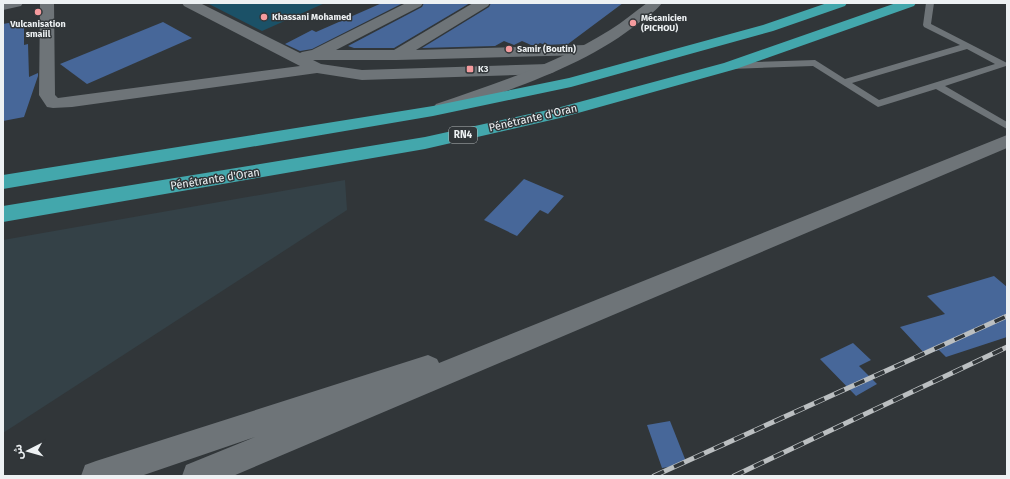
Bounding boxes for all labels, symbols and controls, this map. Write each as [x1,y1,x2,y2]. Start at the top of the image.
marker: Vulcanisation smaiil [33,7,43,17]
marker: Khassani Mohamed [259,12,269,22]
place label: Khassani Mohamed [272,12,352,22]
place label: Mécanicien (PICHOU) [641,13,687,33]
marker: Mécanicien (PICHOU) [628,18,638,28]
place label: Vulcanisation smaiil [9,19,66,39]
marker: Samir (Boutin) [504,44,514,54]
place label: Samir (Boutin) [517,44,576,54]
marker: K3 [465,64,475,74]
place label: K3 [478,64,489,74]
street label: Pénétrante d'Oran [488,102,578,134]
road number: RN4 [449,127,477,143]
street label: Pénétrante d'Oran [169,166,261,192]
north arrow [8,431,48,471]
text: ش [11,444,26,460]

